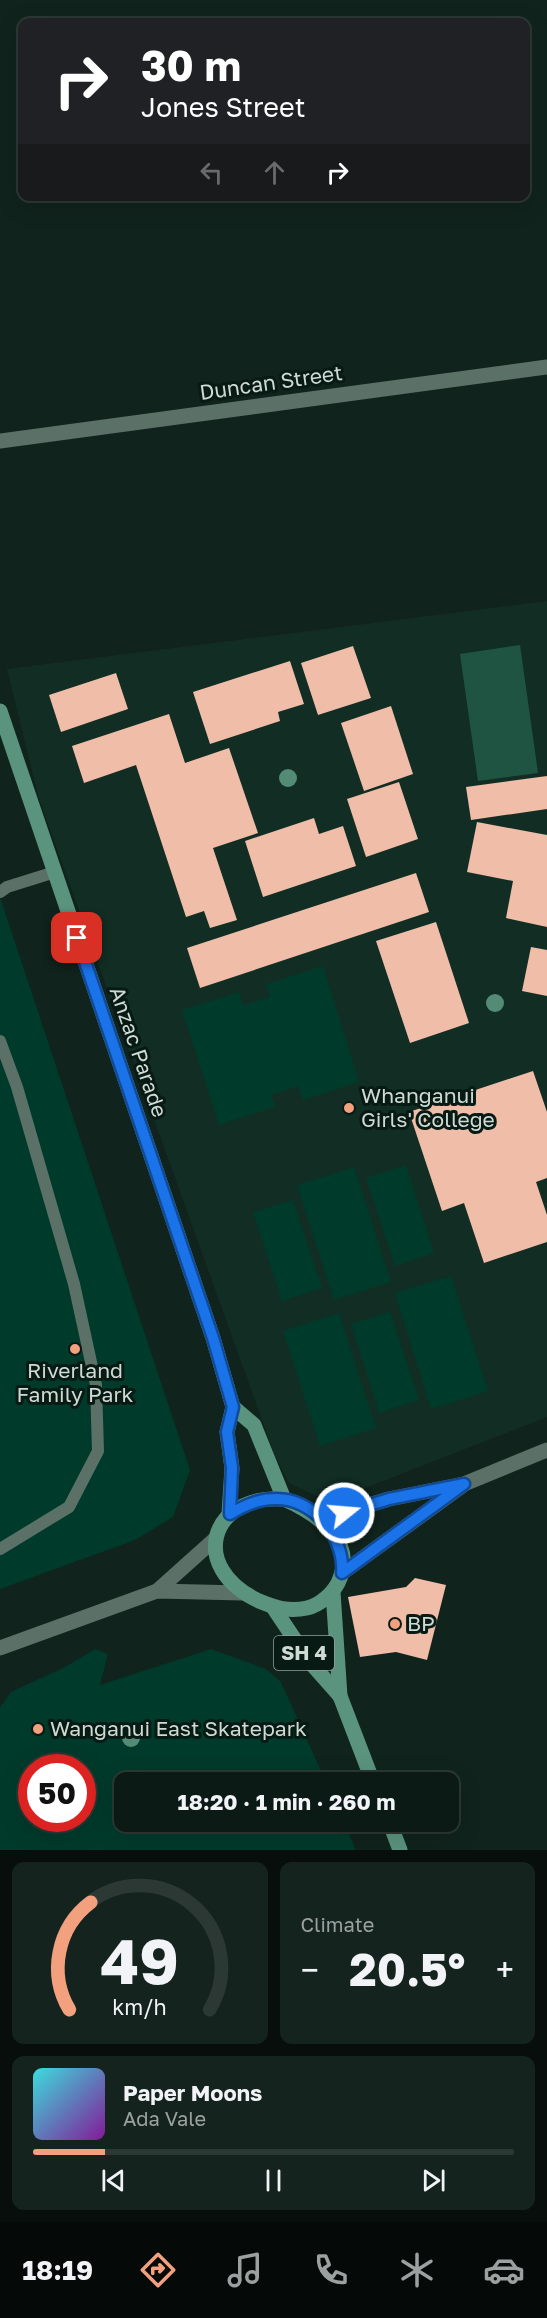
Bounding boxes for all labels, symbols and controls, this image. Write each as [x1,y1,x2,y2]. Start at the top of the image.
text: 30 m [141,40,241,90]
icon: right [42,42,120,120]
text: Jones Street [141,91,305,123]
icon: left [195,156,228,189]
icon: ahead [258,156,291,189]
icon: right [321,156,354,189]
street label: Duncan Street [198,359,344,405]
pin [51,912,102,963]
icon: arrive [60,921,93,954]
street label: Anzac Parade [104,983,173,1120]
place label: Whanganui Girls' College [361,1082,495,1132]
marker: Whanganui Girls' College [342,1101,356,1115]
marker: Riverland Family Park [68,1342,82,1356]
place label: Riverland Family Park [17,1357,134,1407]
position arrow [312,1481,376,1545]
place label: BP [407,1610,435,1636]
marker: BP [388,1617,402,1631]
road number: SH 4 [274,1636,334,1670]
place label: Wanganui East Skatepark [50,1715,307,1741]
marker: Wanganui East Skatepark [31,1722,45,1736]
speed limit sign: 50 [18,1754,96,1832]
text: 18:20 · 1 min · 260 m [177,1788,396,1815]
text: Climate [301,1912,374,1936]
text: 49 [100,1923,179,1998]
text: 20.5° [349,1942,465,1996]
text: − [301,1950,319,1989]
text: + [496,1950,514,1989]
text: km/h [112,1994,167,2020]
text: Paper Moons [123,2079,262,2106]
text: Ada Vale [123,2106,206,2130]
icon: previous [97,2164,130,2197]
icon: pause [257,2164,290,2197]
icon: next [417,2164,450,2197]
icon: directions [137,2249,179,2291]
icon: music [224,2249,266,2291]
icon: phone [310,2249,352,2291]
icon: climate [396,2249,438,2291]
icon: car [483,2249,525,2291]
text: 18:19 [22,2254,93,2286]

